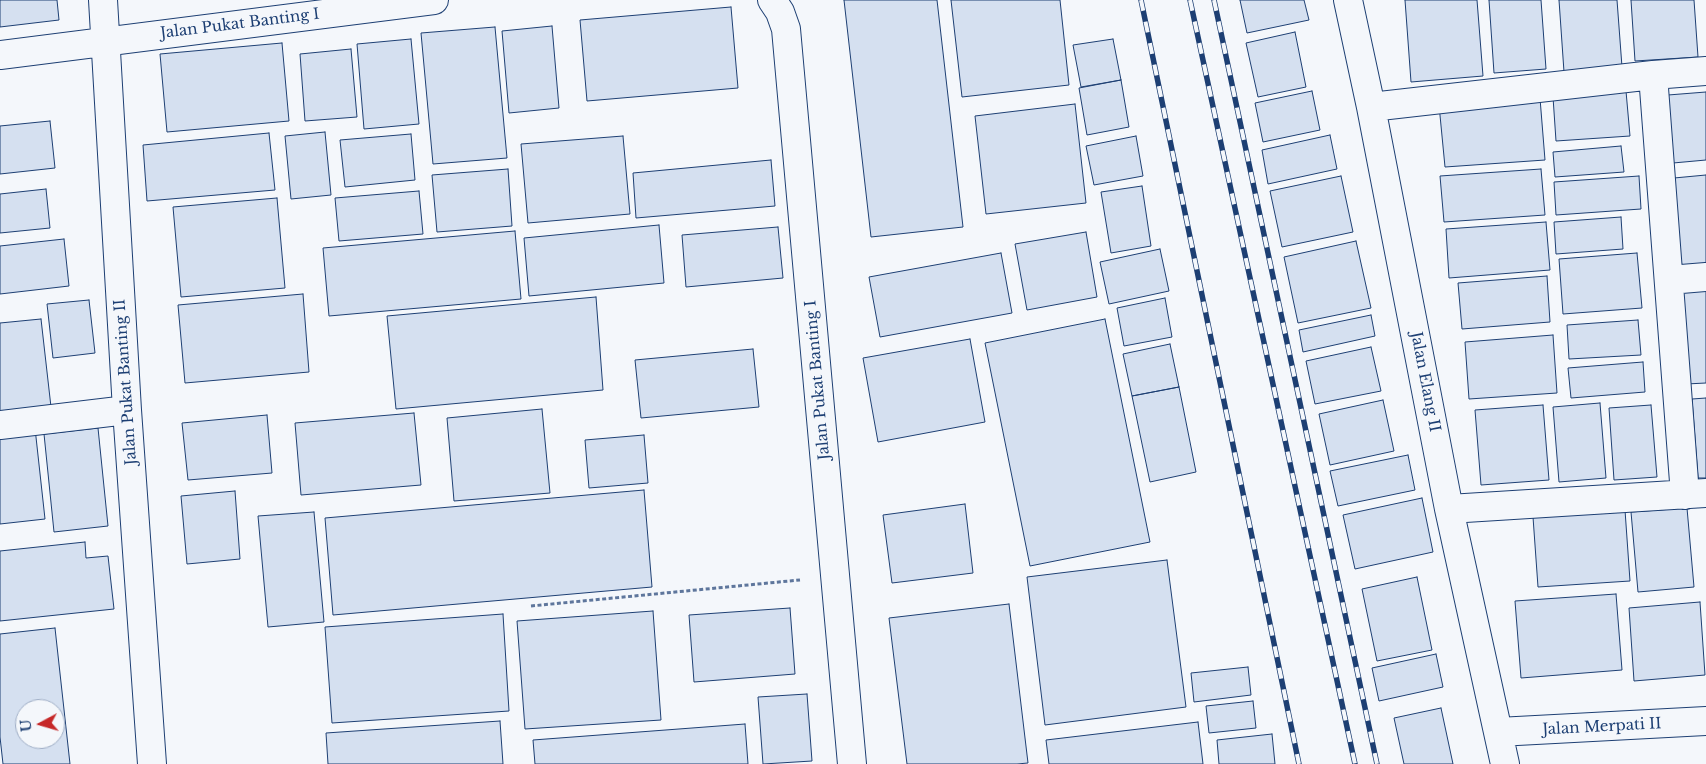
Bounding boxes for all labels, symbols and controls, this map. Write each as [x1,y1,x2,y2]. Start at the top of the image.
street label: Jalan Pukat Banting I [159,5,321,43]
street label: Jalan Pukat Banting II [111,298,141,466]
street label: Jalan Pukat Banting I [802,299,834,461]
street label: Jalan Elang II [1406,330,1444,434]
north arrow [15,699,65,749]
street label: Jalan Merpati II [1542,715,1662,739]
text: U [16,718,36,733]

